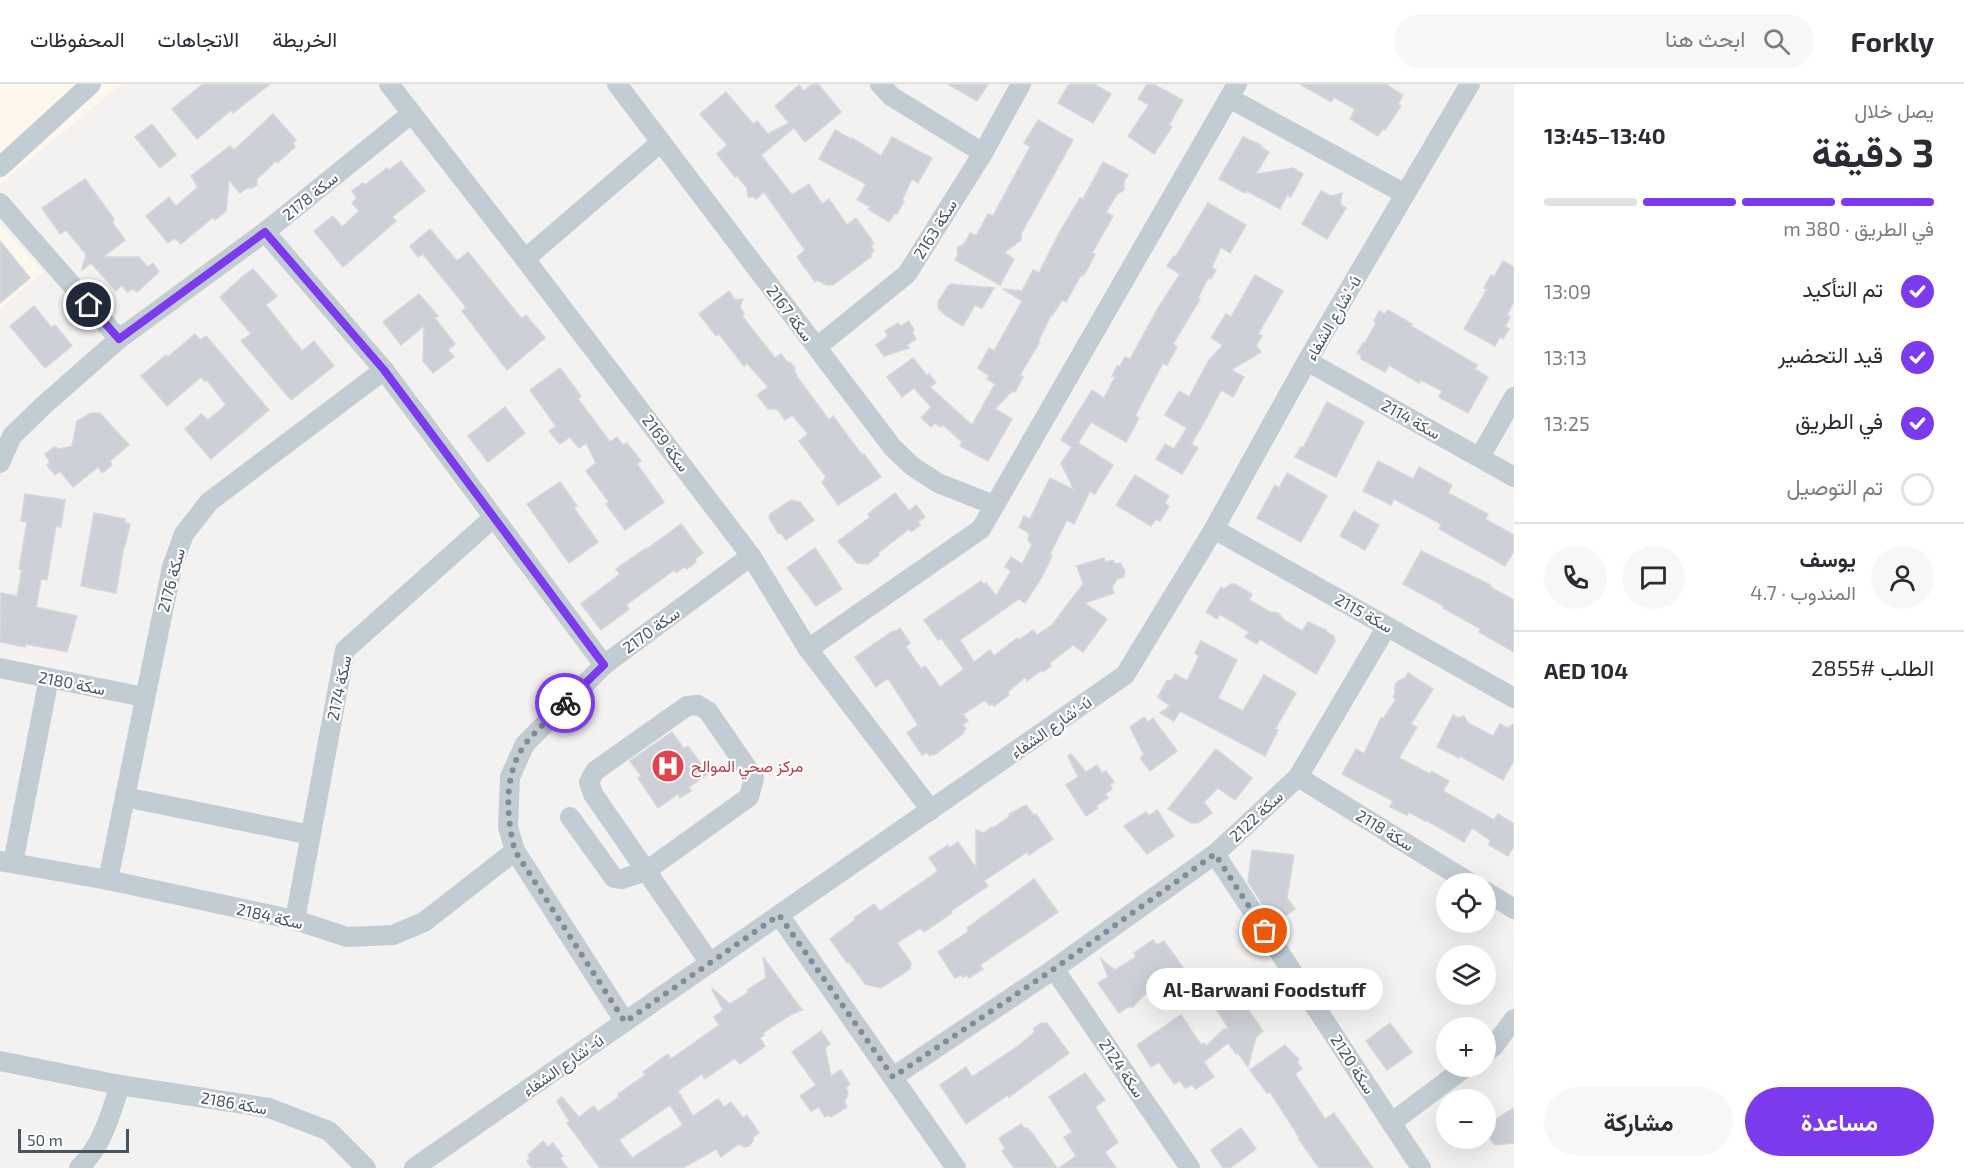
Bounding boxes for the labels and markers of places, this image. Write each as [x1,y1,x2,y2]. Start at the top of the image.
pin [63,279,114,330]
hospital icon: مركز صحي الموالح [650,748,686,784]
place label: مركز صحي الموالح [691,756,803,780]
pin [1239,905,1290,956]
callout: Al-Barwani Foodstuff [1146,967,1384,1009]

